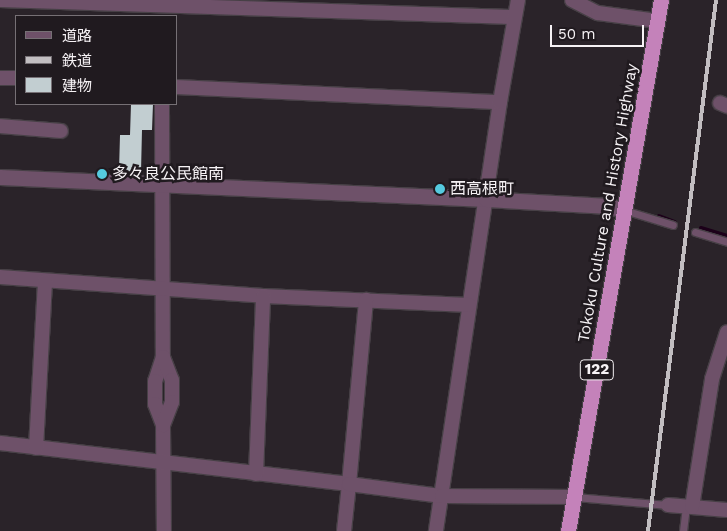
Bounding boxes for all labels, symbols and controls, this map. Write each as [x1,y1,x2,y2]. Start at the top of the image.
legend [15,15,178,105]
scale bar [552,15,646,47]
text: 50 m [558,25,595,43]
text: 道路 [62,27,92,45]
text: 鉄道 [62,52,92,70]
street label: Tokoku Culture and History Highway [574,62,642,344]
text: 建物 [62,77,92,95]
place label: 多々良公民館南 [112,164,224,184]
marker: 多々良公民館南 [96,168,108,180]
place label: 西高根町 [450,179,514,199]
marker: 西高根町 [434,183,446,195]
road number: 122 [580,358,614,382]

